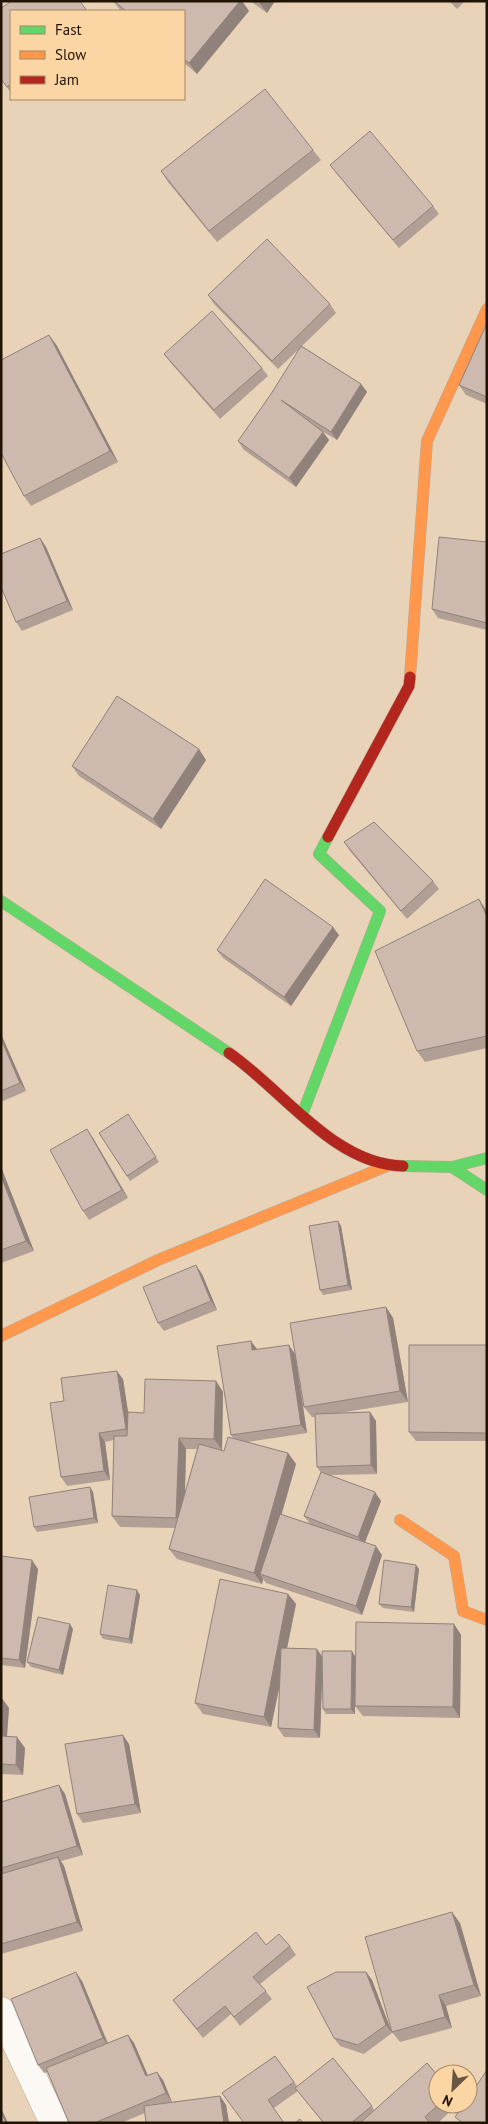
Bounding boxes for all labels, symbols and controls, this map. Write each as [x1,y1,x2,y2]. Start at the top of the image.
legend [10,10,185,100]
text: Fast [55,20,82,39]
text: Slow [55,45,86,64]
text: Jam [54,70,79,89]
north arrow [428,2064,478,2114]
text: N [440,2091,455,2111]

